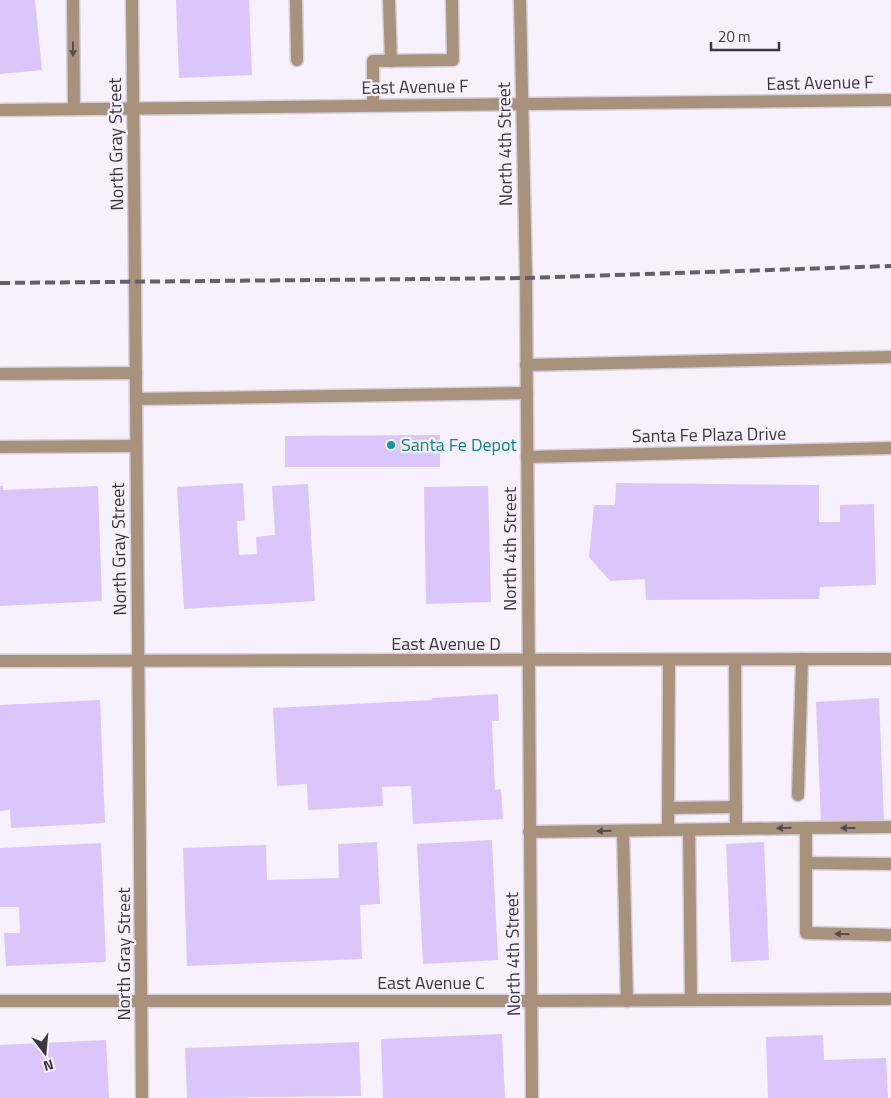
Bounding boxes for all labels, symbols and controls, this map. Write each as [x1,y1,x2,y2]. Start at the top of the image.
scale bar [711,20,778,52]
text: 20 m [718,25,751,48]
one-way arrow [70,41,78,57]
street label: East Avenue F [766,68,874,97]
street label: East Avenue F [361,72,469,101]
street label: North Gray Street [101,77,130,211]
street label: North 4th Street [490,81,519,206]
street label: Santa Fe Plaza Drive [632,420,786,449]
place label: Santa Fe Depot [401,431,517,458]
marker: Santa Fe Depot [385,439,397,451]
street label: North Gray Street [104,482,133,616]
street label: North 4th Street [496,486,523,611]
street label: East Avenue D [391,630,501,657]
one-way arrow [776,824,792,832]
one-way arrow [840,824,856,832]
one-way arrow [596,827,612,835]
street label: North Gray Street [110,887,137,1021]
street label: North 4th Street [498,891,527,1016]
one-way arrow [834,929,850,937]
street label: East Avenue C [377,969,485,996]
north arrow [20,1028,70,1078]
text: N [41,1055,56,1077]

